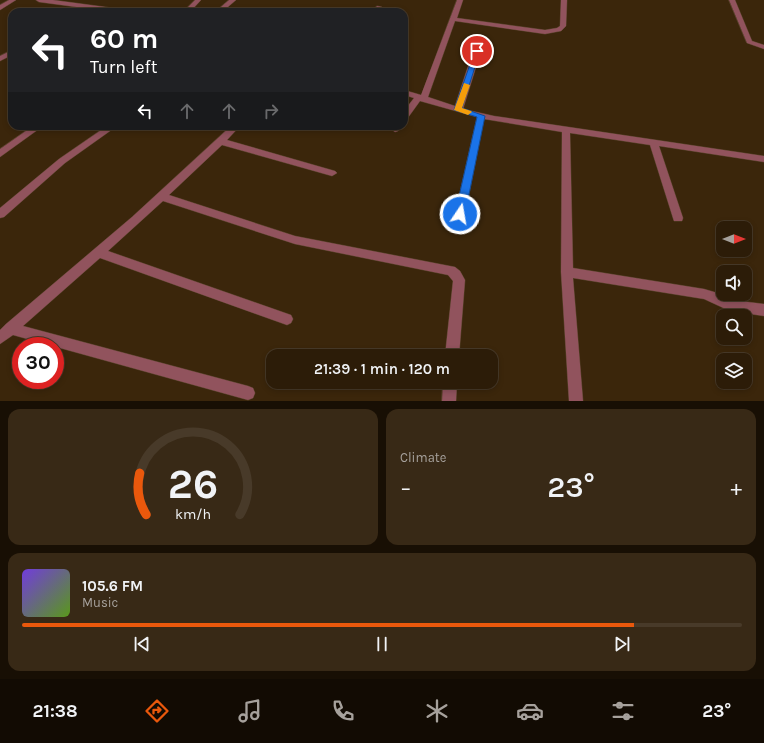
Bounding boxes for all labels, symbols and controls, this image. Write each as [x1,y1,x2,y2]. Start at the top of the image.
text: 60 m [90,22,158,55]
icon: left [24,24,76,76]
pin [460,34,494,68]
icon: arrive [466,40,488,62]
text: Turn left [90,56,158,78]
icon: left [134,100,156,122]
icon: ahead [176,100,198,122]
icon: ahead [218,100,240,122]
icon: right [260,100,282,122]
position arrow [439,193,481,235]
north arrow [716,221,752,257]
map controls [716,221,752,389]
button: sound [716,265,752,301]
button: search [716,309,752,345]
speed limit sign: 30 [12,337,64,389]
button: layers [716,353,752,389]
text: 21:39 · 1 min · 120 m [314,360,450,378]
text: Climate [400,450,446,465]
text: 26 [168,460,218,508]
text: 23° [547,469,595,505]
text: − [400,475,412,501]
text: + [730,475,742,501]
text: km/h [175,506,211,523]
text: 105.6 FM [82,577,143,595]
text: Music [82,595,118,610]
icon: previous [131,633,153,655]
icon: pause [371,633,393,655]
icon: next [611,633,633,655]
icon: directions [143,697,171,725]
icon: music [236,697,264,725]
icon: phone [329,697,357,725]
icon: climate [423,697,451,725]
icon: car [516,697,544,725]
icon: filters [609,697,637,725]
text: 21:38 [33,700,78,722]
text: 23° [702,700,731,722]

